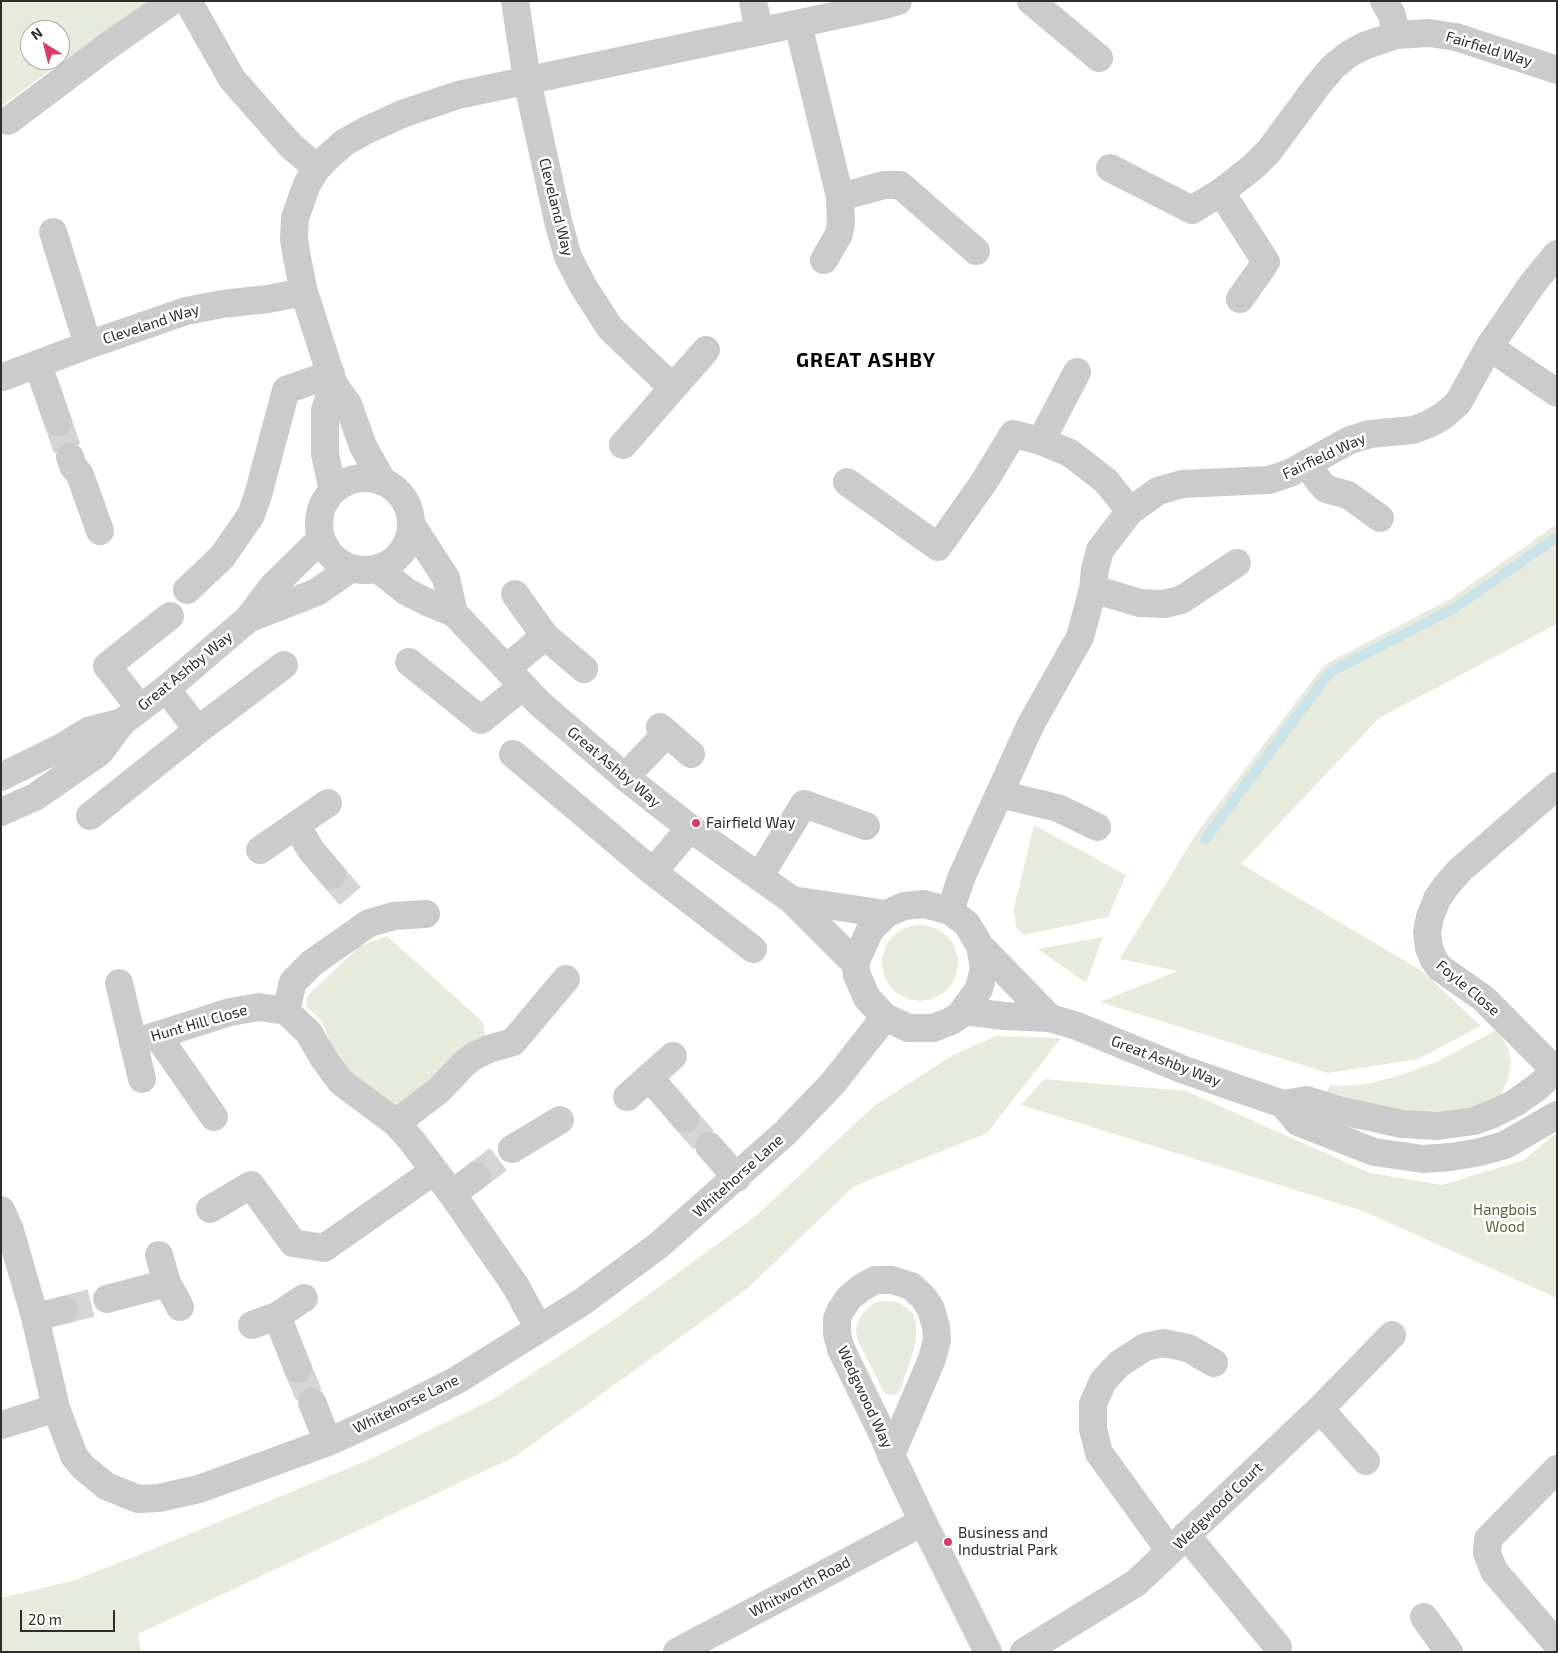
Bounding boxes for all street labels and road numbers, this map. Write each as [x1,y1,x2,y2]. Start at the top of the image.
street label: Fairfield Way [1444,27,1534,71]
street label: Cleveland Way [535,156,577,258]
street label: Cleveland Way [100,300,202,348]
street label: Fairfield Way [1280,429,1368,483]
street label: Great Ashby Way [134,627,236,715]
street label: Great Ashby Way [564,723,664,811]
street label: Foyle Close [1433,956,1503,1020]
street label: Hunt Hill Close [149,1001,249,1045]
street label: Great Ashby Way [1109,1032,1223,1090]
street label: Whitehorse Lane [689,1131,787,1221]
street label: Wedgwood Way [833,1343,897,1451]
street label: Whitehorse Lane [350,1371,462,1437]
street label: Wedgwood Court [1169,1459,1267,1553]
street label: Whitworth Road [747,1553,853,1621]

